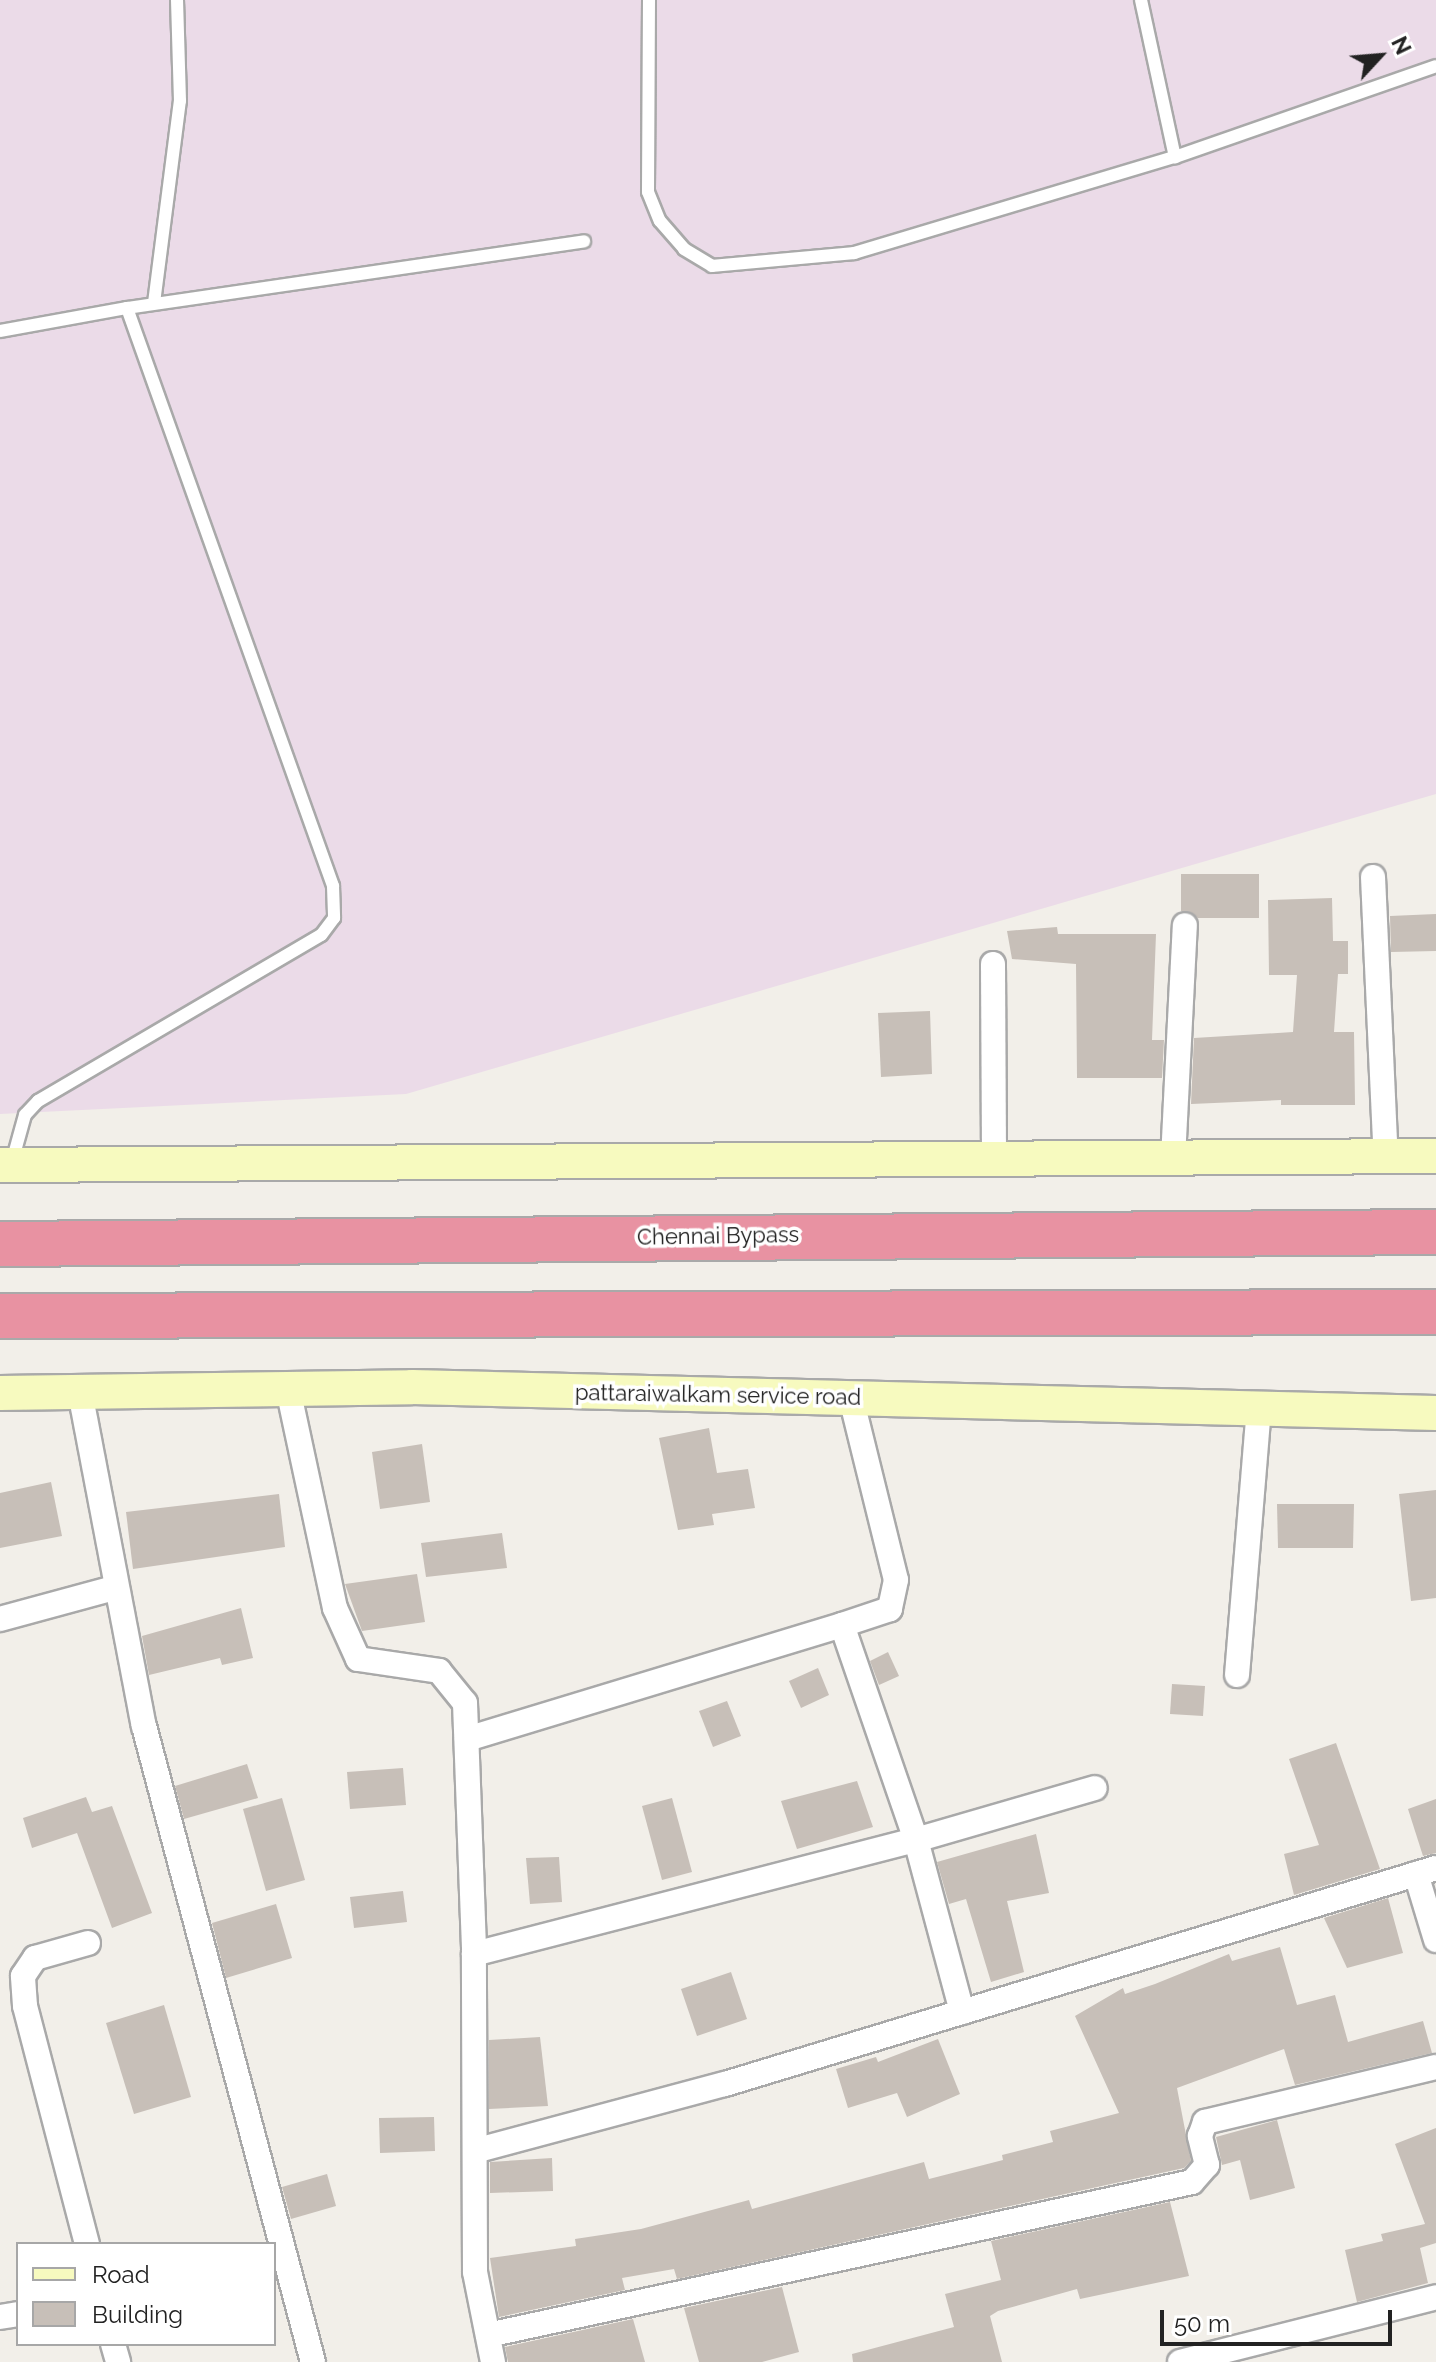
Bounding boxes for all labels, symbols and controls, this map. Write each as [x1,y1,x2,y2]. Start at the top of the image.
north arrow [1340,16,1420,96]
text: N [1386,32,1417,59]
street label: Chennai Bypass [637,1221,799,1251]
street label: pattaraiwalkam service road [575,1379,861,1411]
legend [16,2242,276,2346]
text: Road [92,2260,150,2289]
scale bar [1164,2294,1396,2344]
text: Building [92,2300,183,2329]
text: 50 m [1174,2309,1230,2338]

